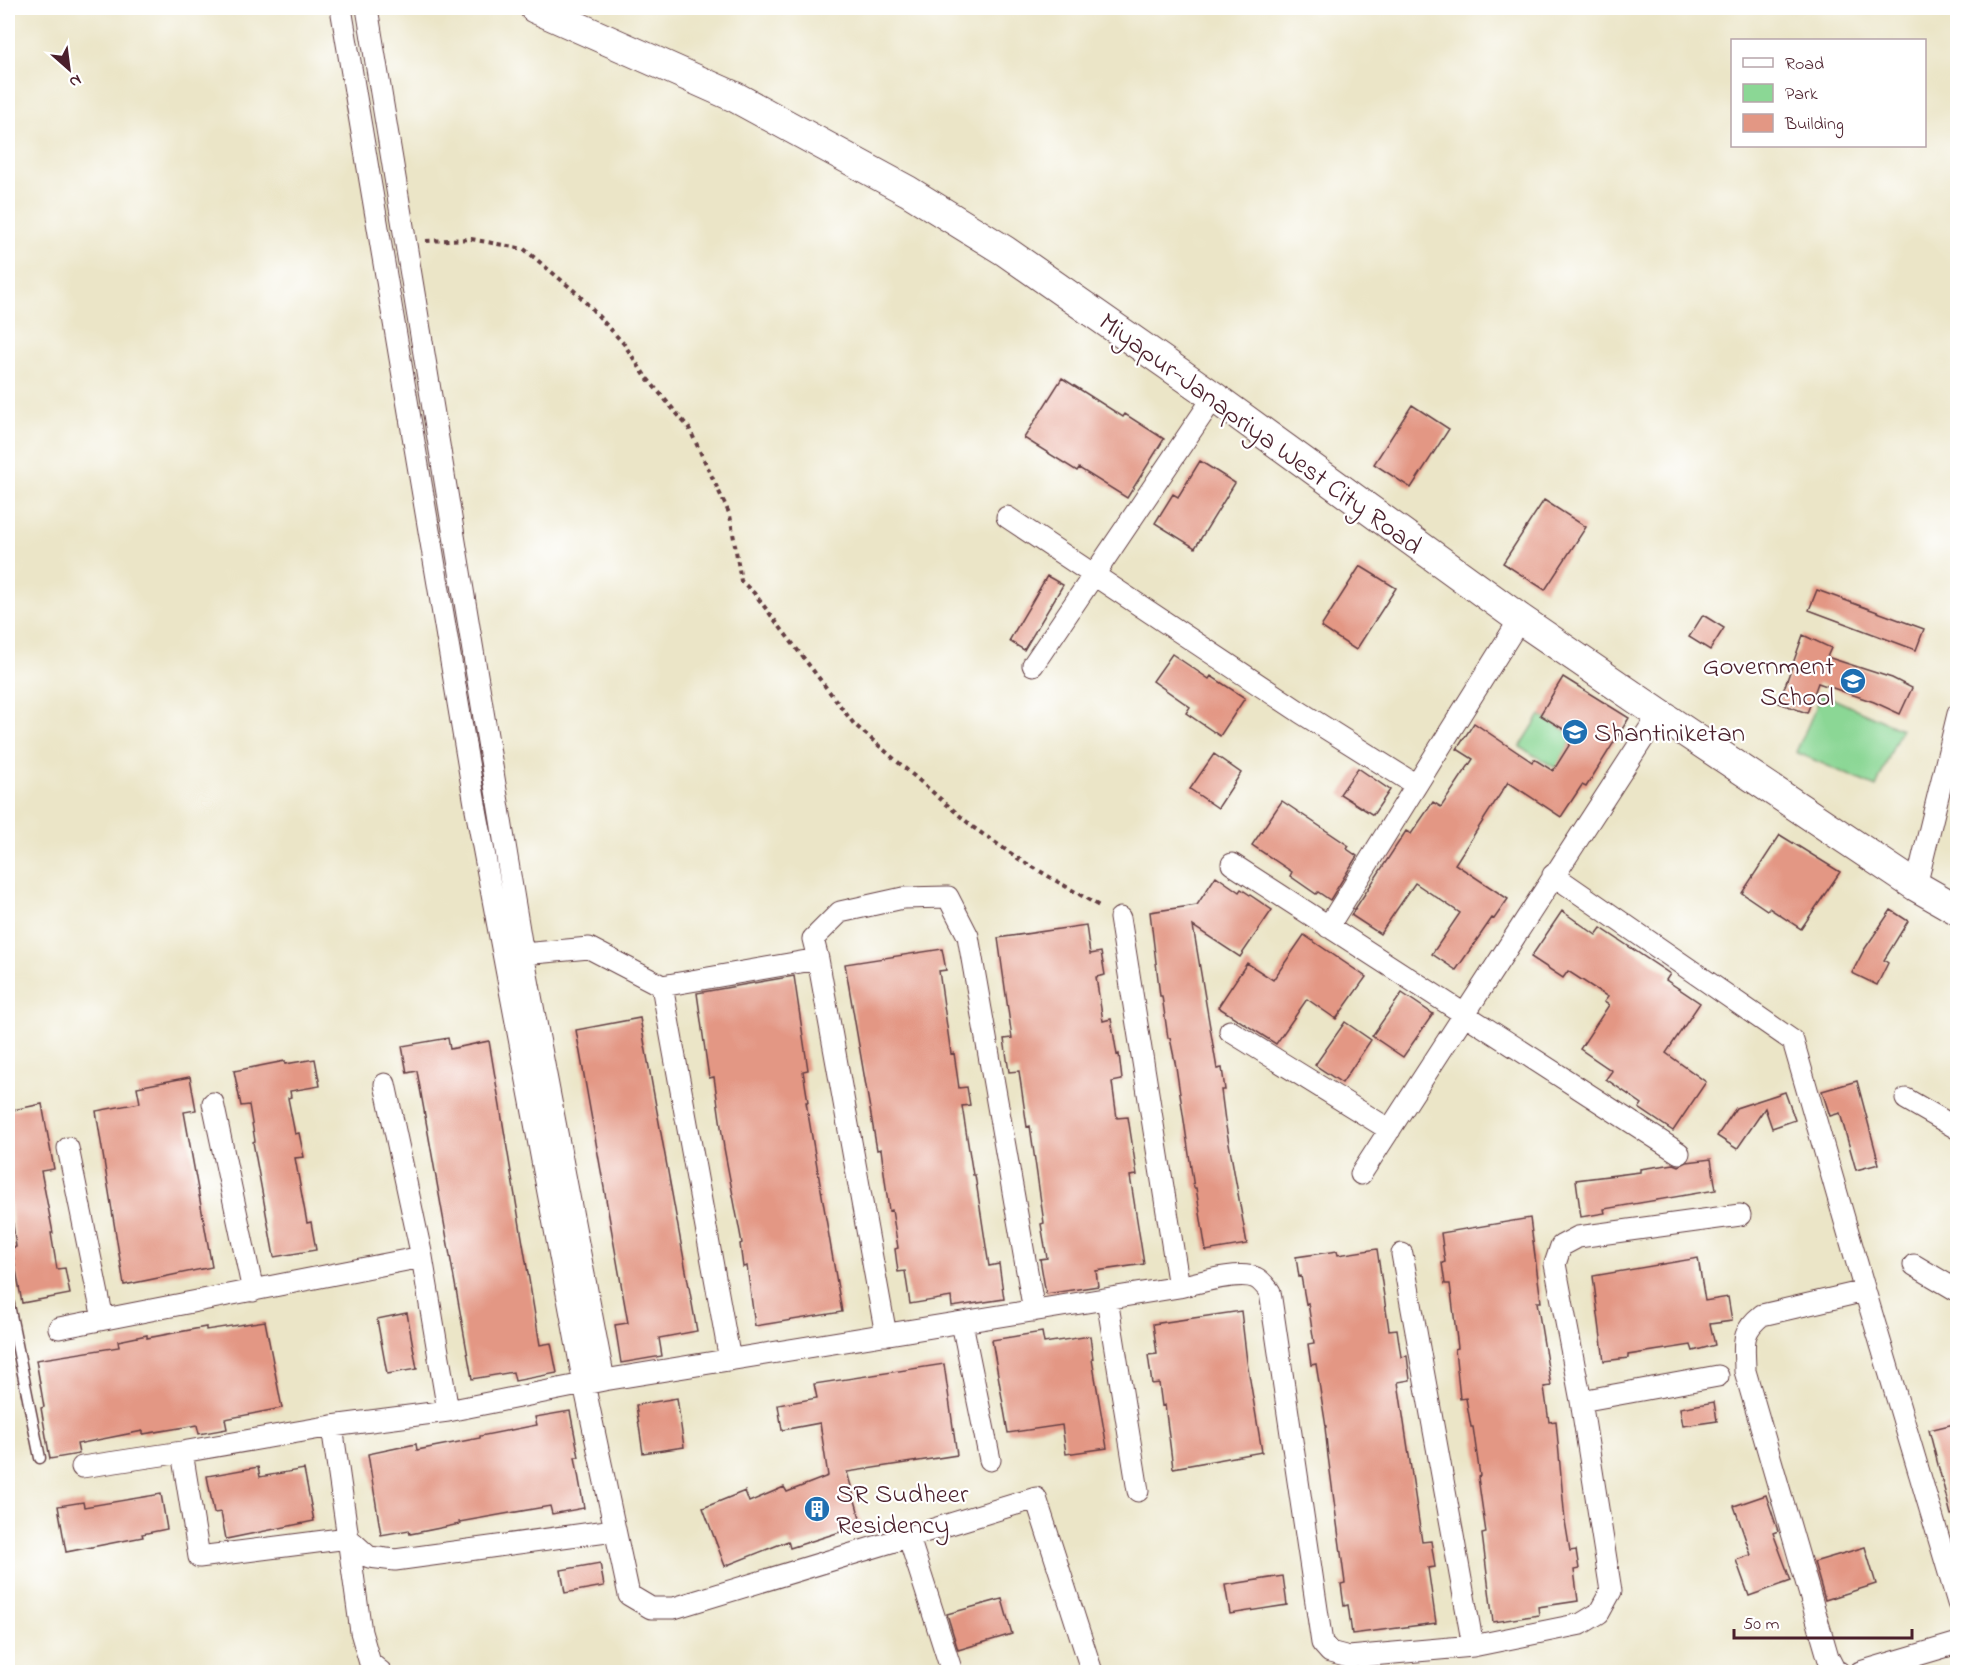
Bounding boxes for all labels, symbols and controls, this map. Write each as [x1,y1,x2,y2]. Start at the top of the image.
north arrow [39,39,99,99]
legend [1731,39,1926,147]
text: Road [1785,52,1824,78]
text: N [65,67,86,94]
text: Park [1785,82,1818,108]
text: Building [1784,112,1844,139]
street label: Miyapur-Janapriya West City Road [1090,304,1429,566]
place label: Government School [1703,648,1834,718]
school or university icon: Government School [1838,666,1868,696]
place label: Shantiniketan [1594,715,1745,754]
school or university icon: Shantiniketan [1560,717,1590,747]
place label: SR Sudheer Residency [836,1476,969,1546]
building icon: SR Sudheer Residency [802,1494,832,1524]
scale bar [1734,1602,1912,1640]
text: 50 m [1743,1612,1780,1638]

